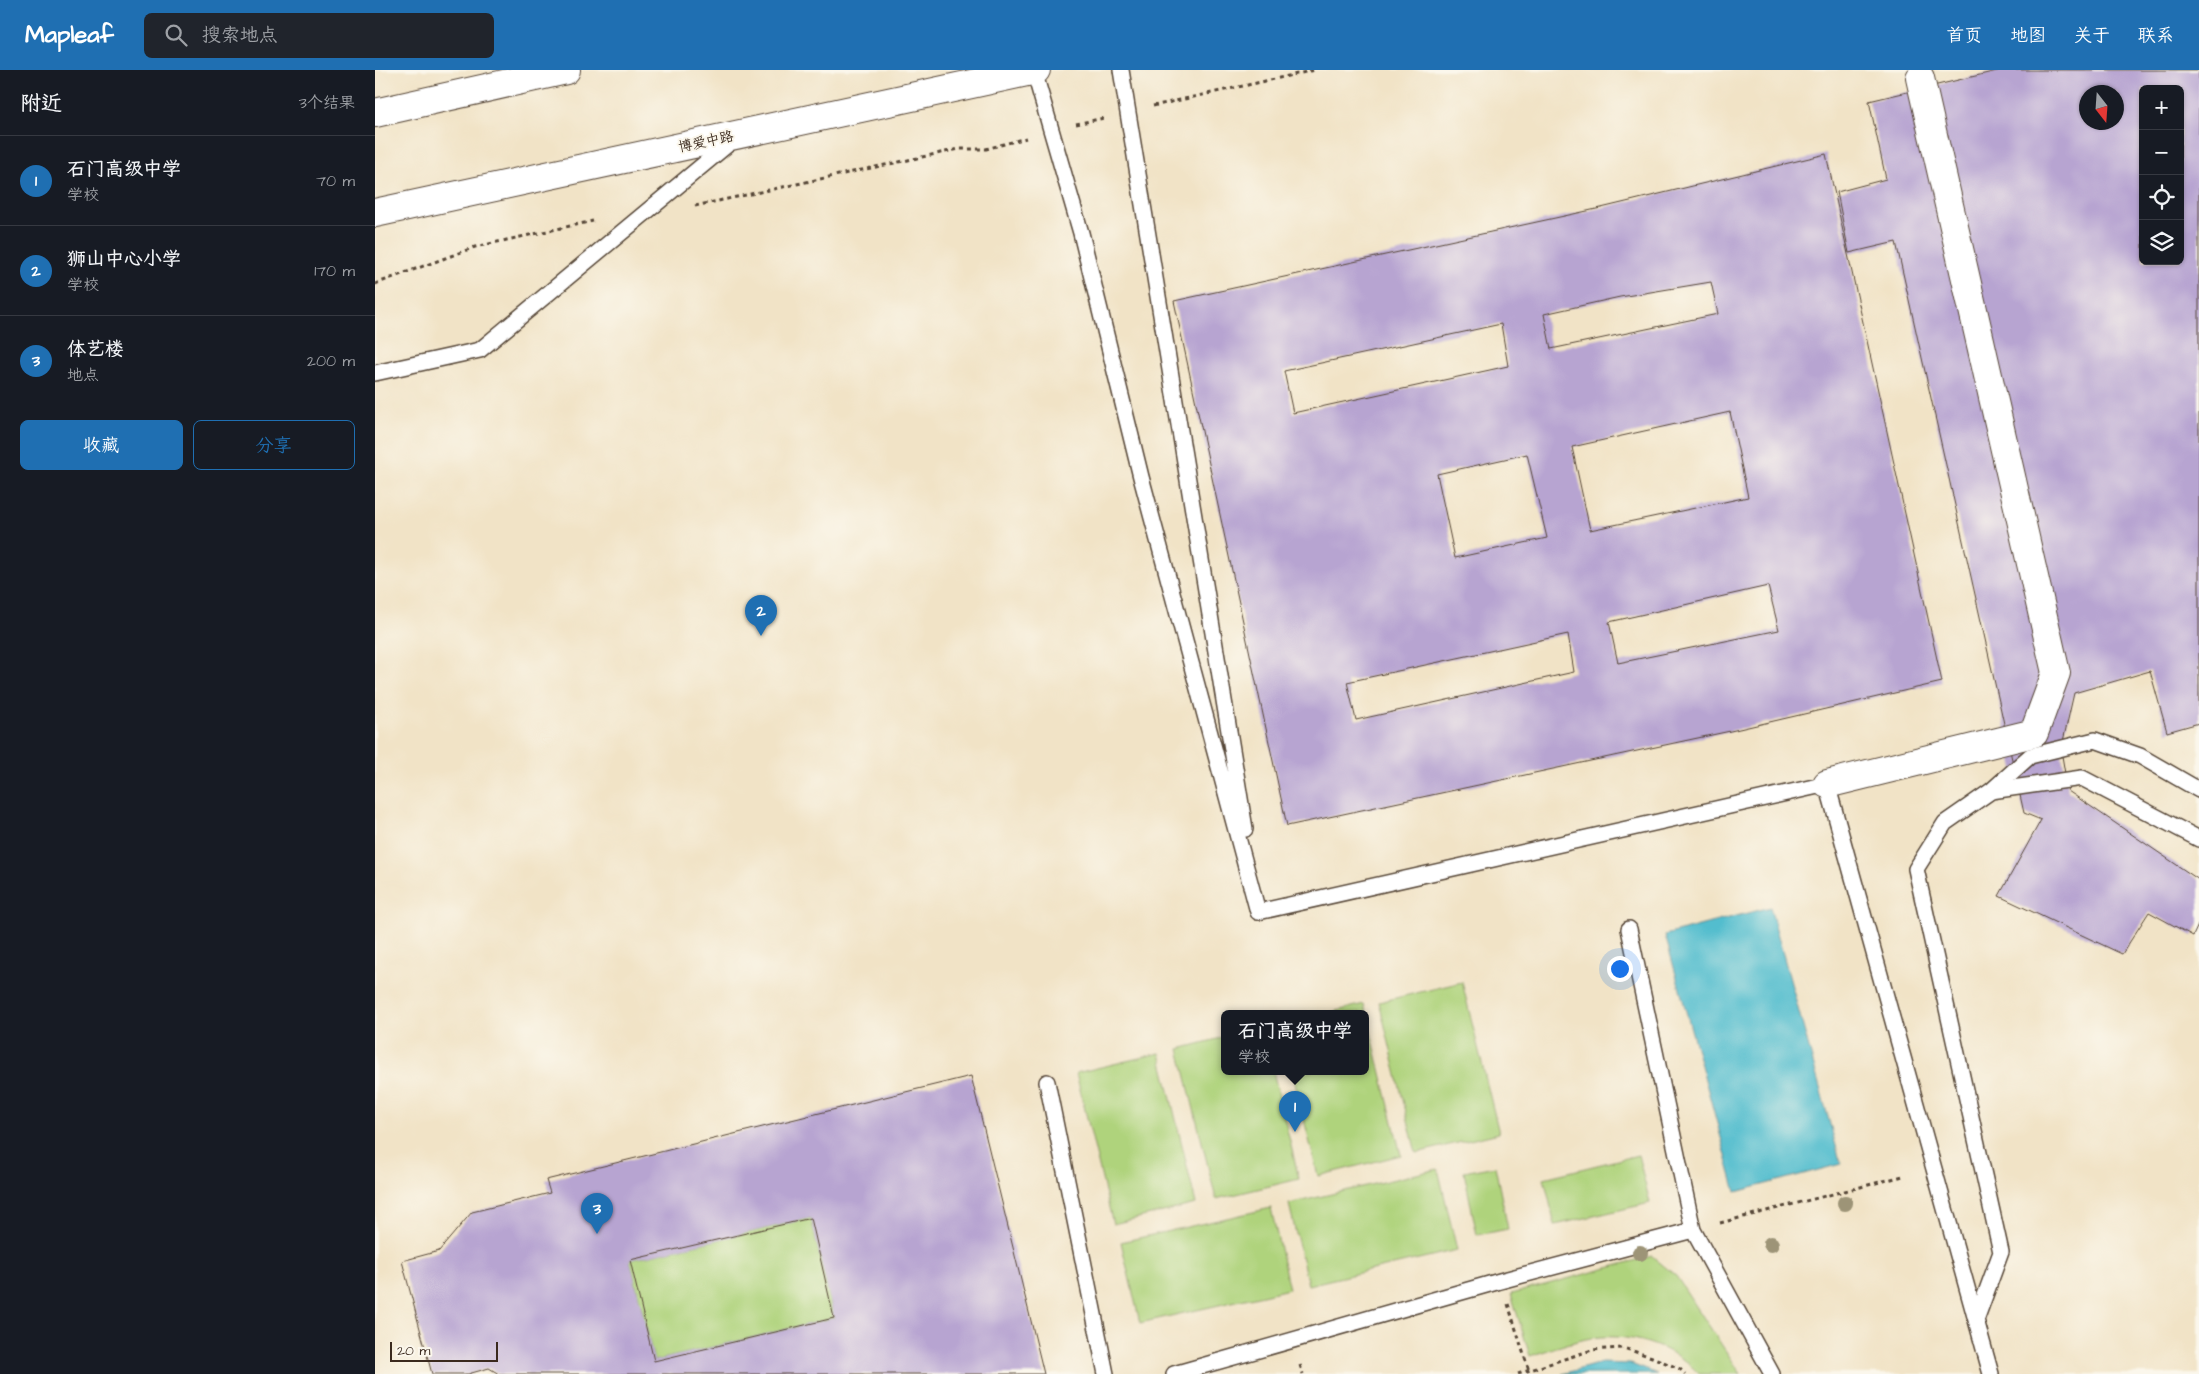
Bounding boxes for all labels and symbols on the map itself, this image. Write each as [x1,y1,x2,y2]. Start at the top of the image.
north arrow [2079,85,2124,130]
street label: 博爱中路 [677,126,735,158]
pin: 2 [745,595,777,636]
your location [1607,956,1633,982]
pin: 1 [1279,1091,1311,1132]
pin: 3 [581,1193,613,1234]
scale bar [390,1339,497,1362]

